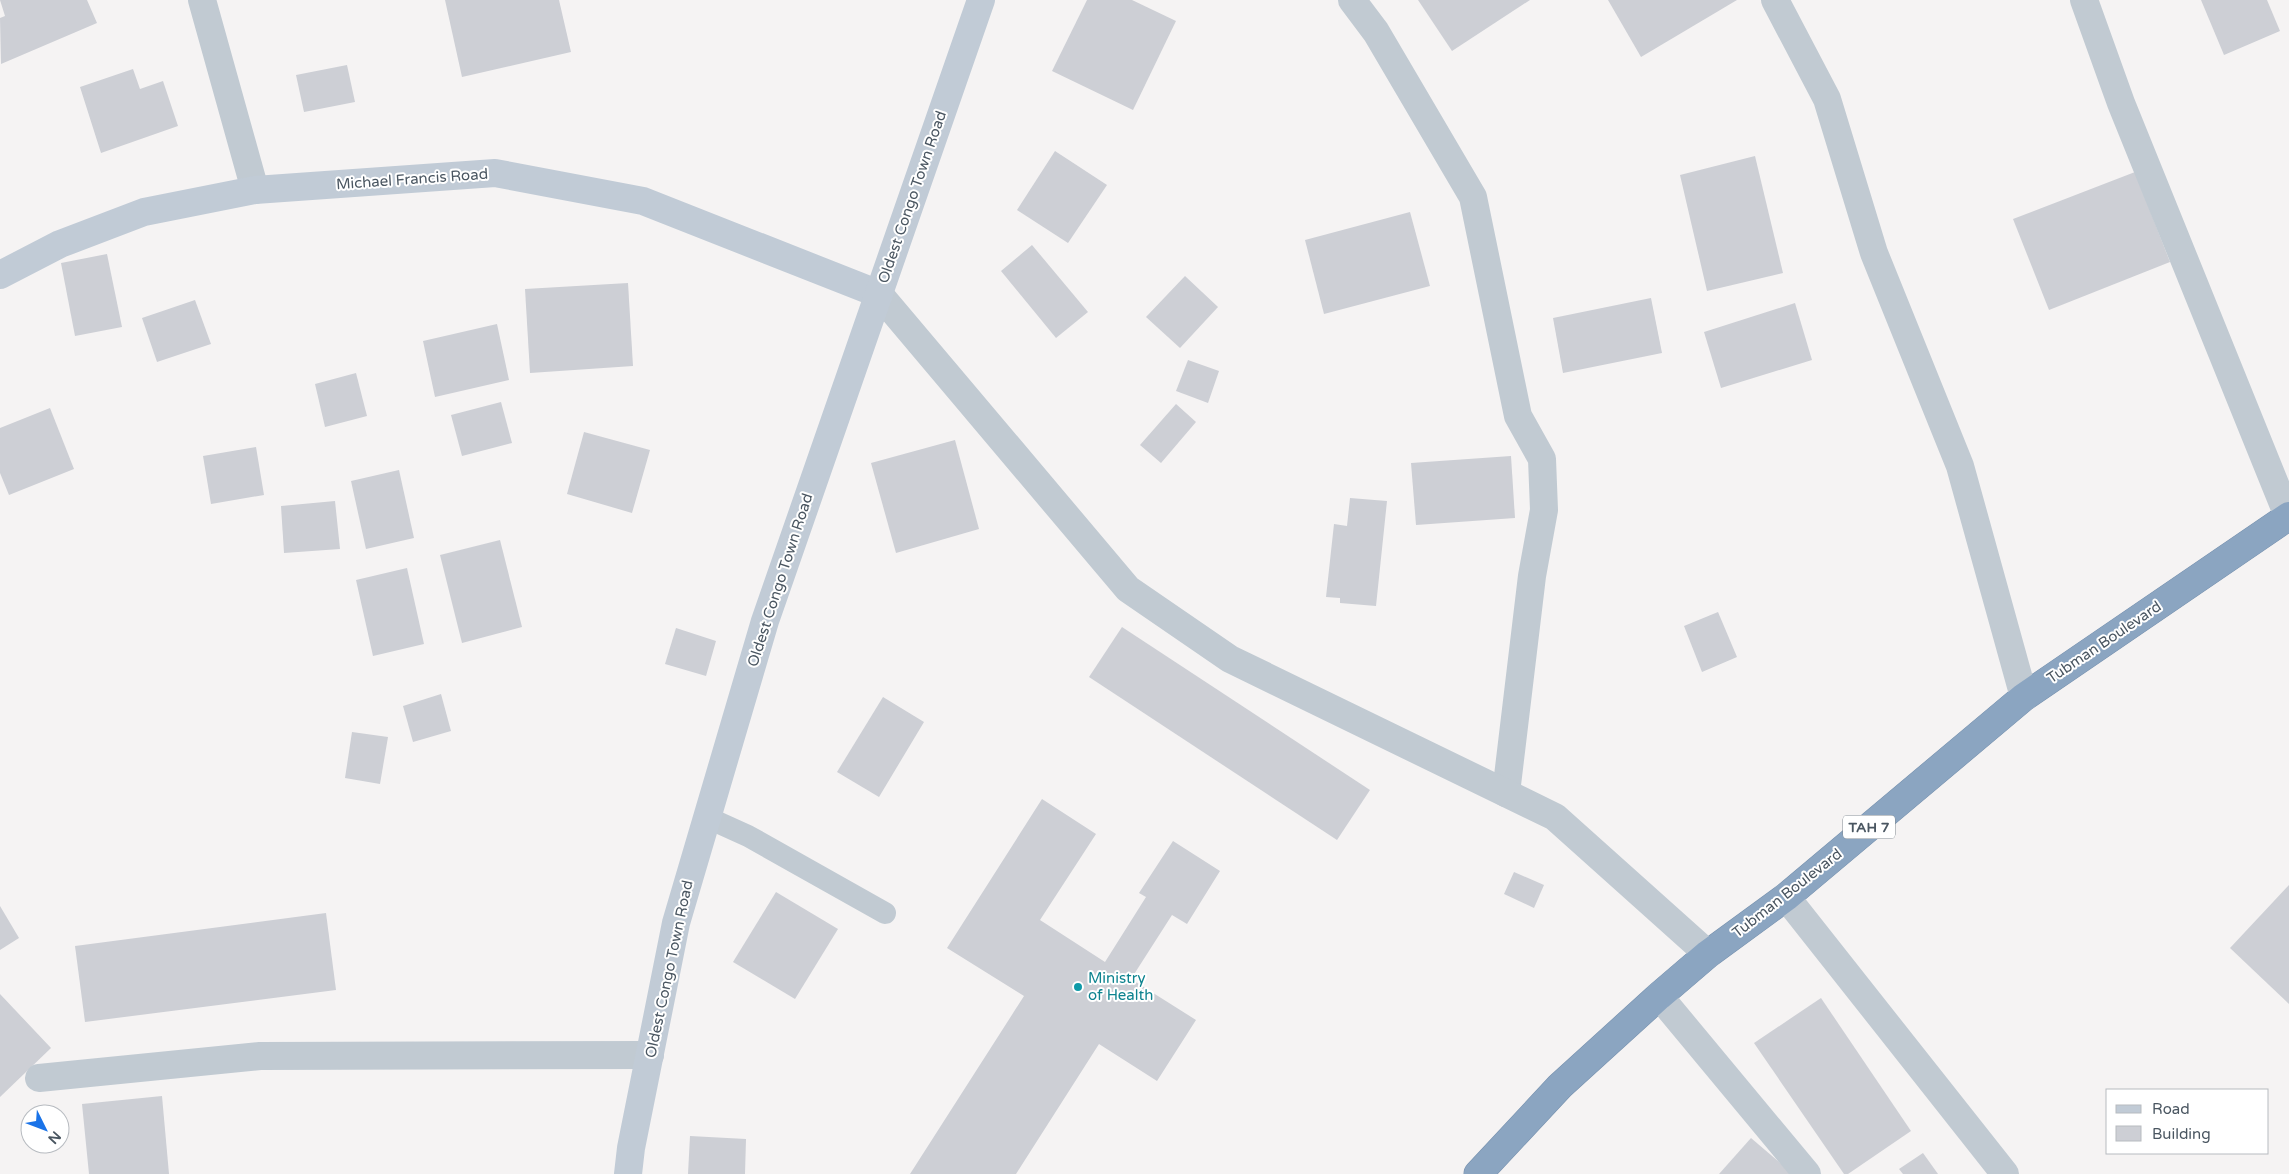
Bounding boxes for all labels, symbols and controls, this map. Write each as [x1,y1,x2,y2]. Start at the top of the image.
street label: Oldest Congo Town Road [874,108,950,286]
street label: Michael Francis Road [335,165,489,193]
street label: Oldest Congo Town Road [743,491,817,669]
street label: Tubman Boulevard [2043,597,2165,687]
road number: TAH 7 [1843,816,1895,839]
street label: Tubman Boulevard [1729,845,1845,941]
street label: Oldest Congo Town Road [641,878,697,1060]
place label: Ministry of Health [1088,969,1153,1004]
marker: Ministry of Health [1072,981,1084,993]
legend [2106,1089,2269,1154]
text: Road [2152,1100,2190,1118]
north arrow [20,1104,70,1154]
text: Building [2152,1125,2211,1143]
text: N [44,1127,64,1147]

